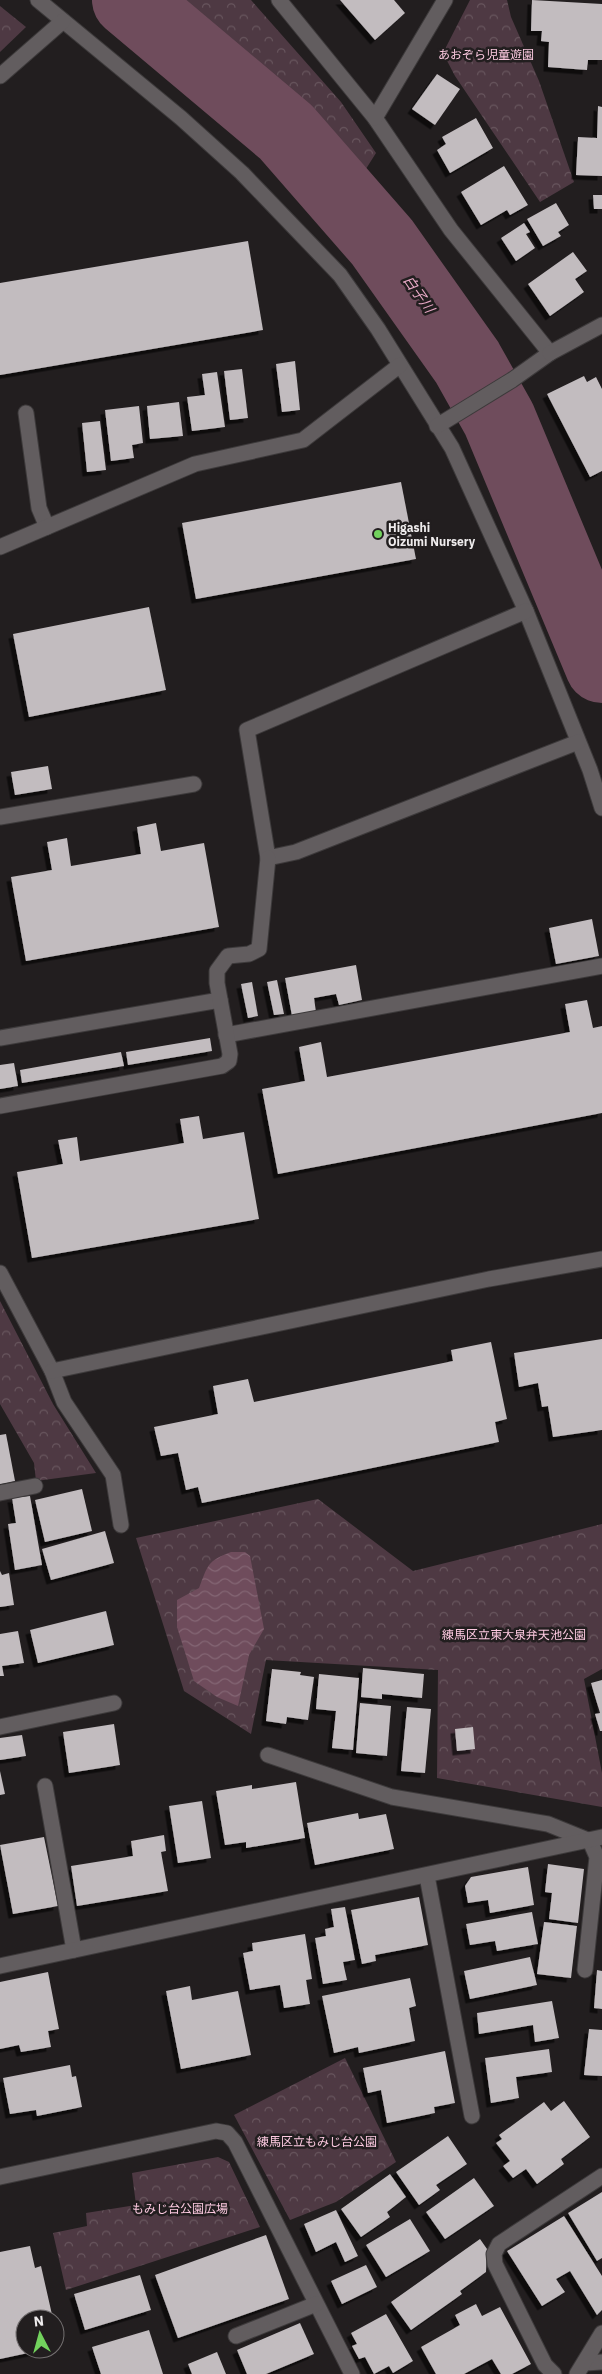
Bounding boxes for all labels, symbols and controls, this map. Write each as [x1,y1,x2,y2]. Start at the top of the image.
park label: あおぞら児童遊園 [438,47,534,62]
water label: 白子川 [400,272,440,318]
place label: Higashi Oizumi Nursery [388,520,476,549]
marker: Higashi Oizumi Nursery [372,528,384,540]
park label: 練馬区立東大泉弁天池公園 [442,1627,586,1642]
park label: 練馬区立もみじ台公園 [257,2134,377,2149]
park label: もみじ台公園広場 [132,2201,228,2216]
north arrow [15,2309,65,2359]
text: N [33,2312,45,2331]

